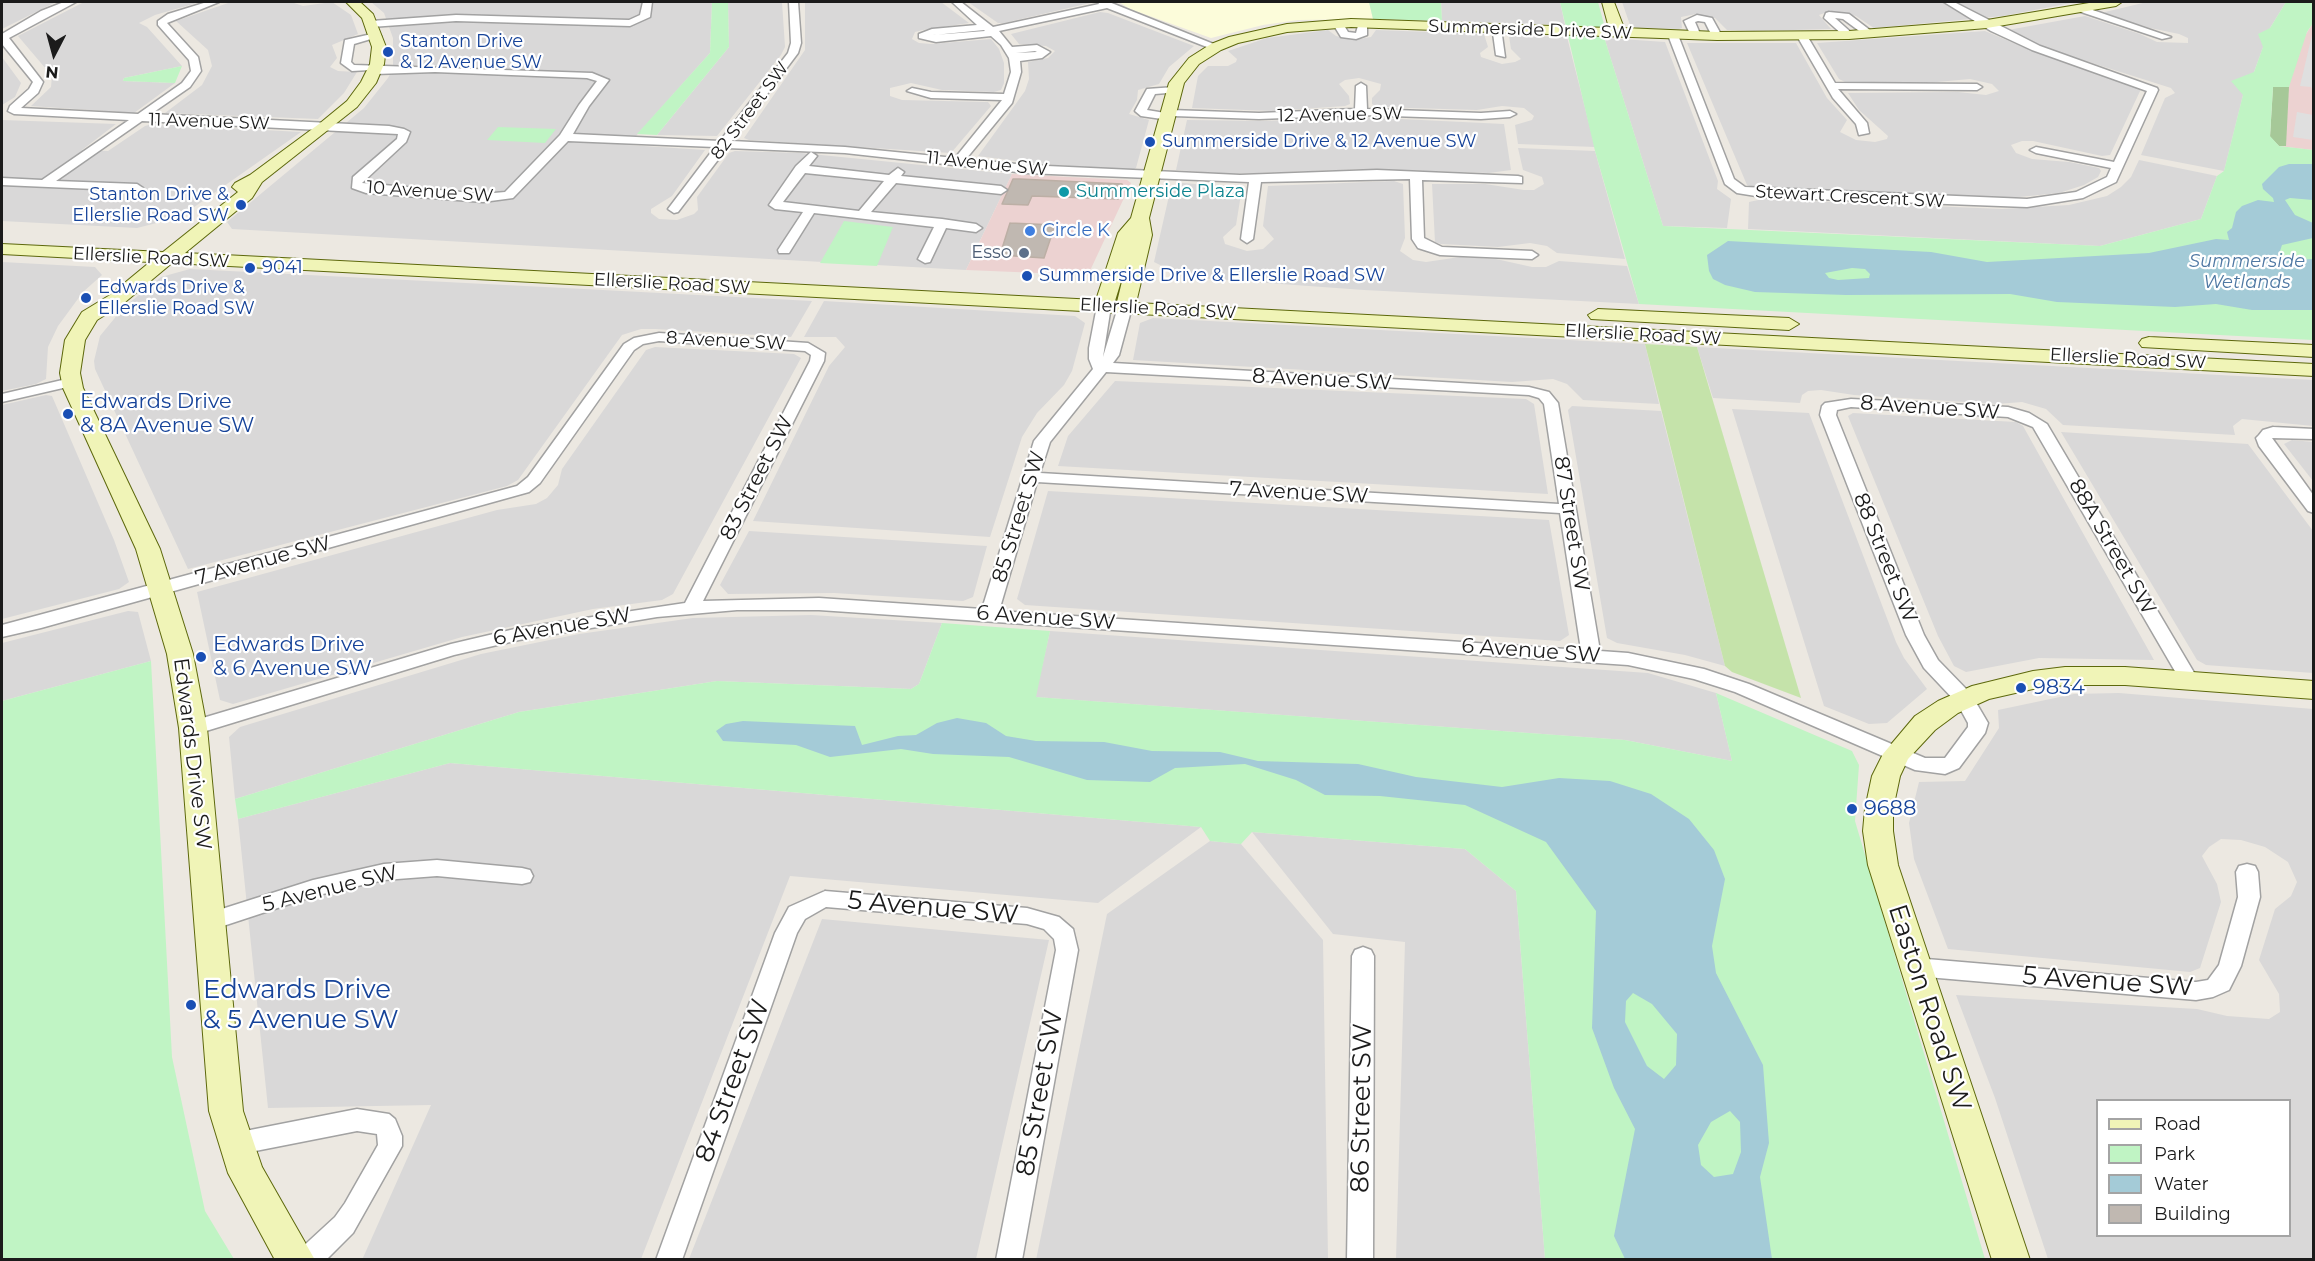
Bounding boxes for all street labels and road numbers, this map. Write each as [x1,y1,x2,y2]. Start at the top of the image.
street label: Summerside Drive SW [1428,16,1632,44]
street label: 82 Street SW [706,58,794,164]
street label: 12 Avenue SW [1277,103,1403,127]
street label: 11 Avenue SW [148,109,270,135]
street label: 11 Avenue SW [925,147,1049,181]
street label: 10 Avenue SW [366,177,494,207]
street label: Stewart Crescent SW [1755,181,1945,213]
street label: Ellerslie Road SW [72,243,230,273]
street label: Ellerslie Road SW [593,269,751,299]
street label: Ellerslie Road SW [1079,294,1237,324]
street label: Ellerslie Road SW [1564,320,1722,350]
street label: 8 Avenue SW [666,327,786,355]
street label: Ellerslie Road SW [2049,344,2207,374]
street label: 8 Avenue SW [1251,364,1393,396]
street label: 8 Avenue SW [1859,391,2001,425]
street label: 83 Street SW [715,412,799,544]
street label: 85 Street SW [987,448,1051,586]
street label: 87 Street SW [1548,455,1594,593]
street label: 88A Street SW [2063,475,2161,619]
street label: 7 Avenue SW [1229,477,1369,509]
street label: 88 Street SW [1848,490,1922,626]
street label: 7 Avenue SW [193,531,333,591]
street label: 6 Avenue SW [976,601,1116,635]
street label: 6 Avenue SW [491,602,633,652]
street label: 6 Avenue SW [1461,634,1601,668]
street label: Edwards Drive SW [168,656,216,852]
street label: 5 Avenue SW [260,860,400,918]
street label: 5 Avenue SW [846,885,1020,931]
street label: Easton Road SW [1881,901,1977,1115]
street label: 5 Avenue SW [2021,960,2195,1004]
street label: 84 Street SW [689,995,777,1167]
street label: 85 Street SW [1010,1007,1070,1179]
street label: 86 Street SW [1345,1023,1379,1193]

